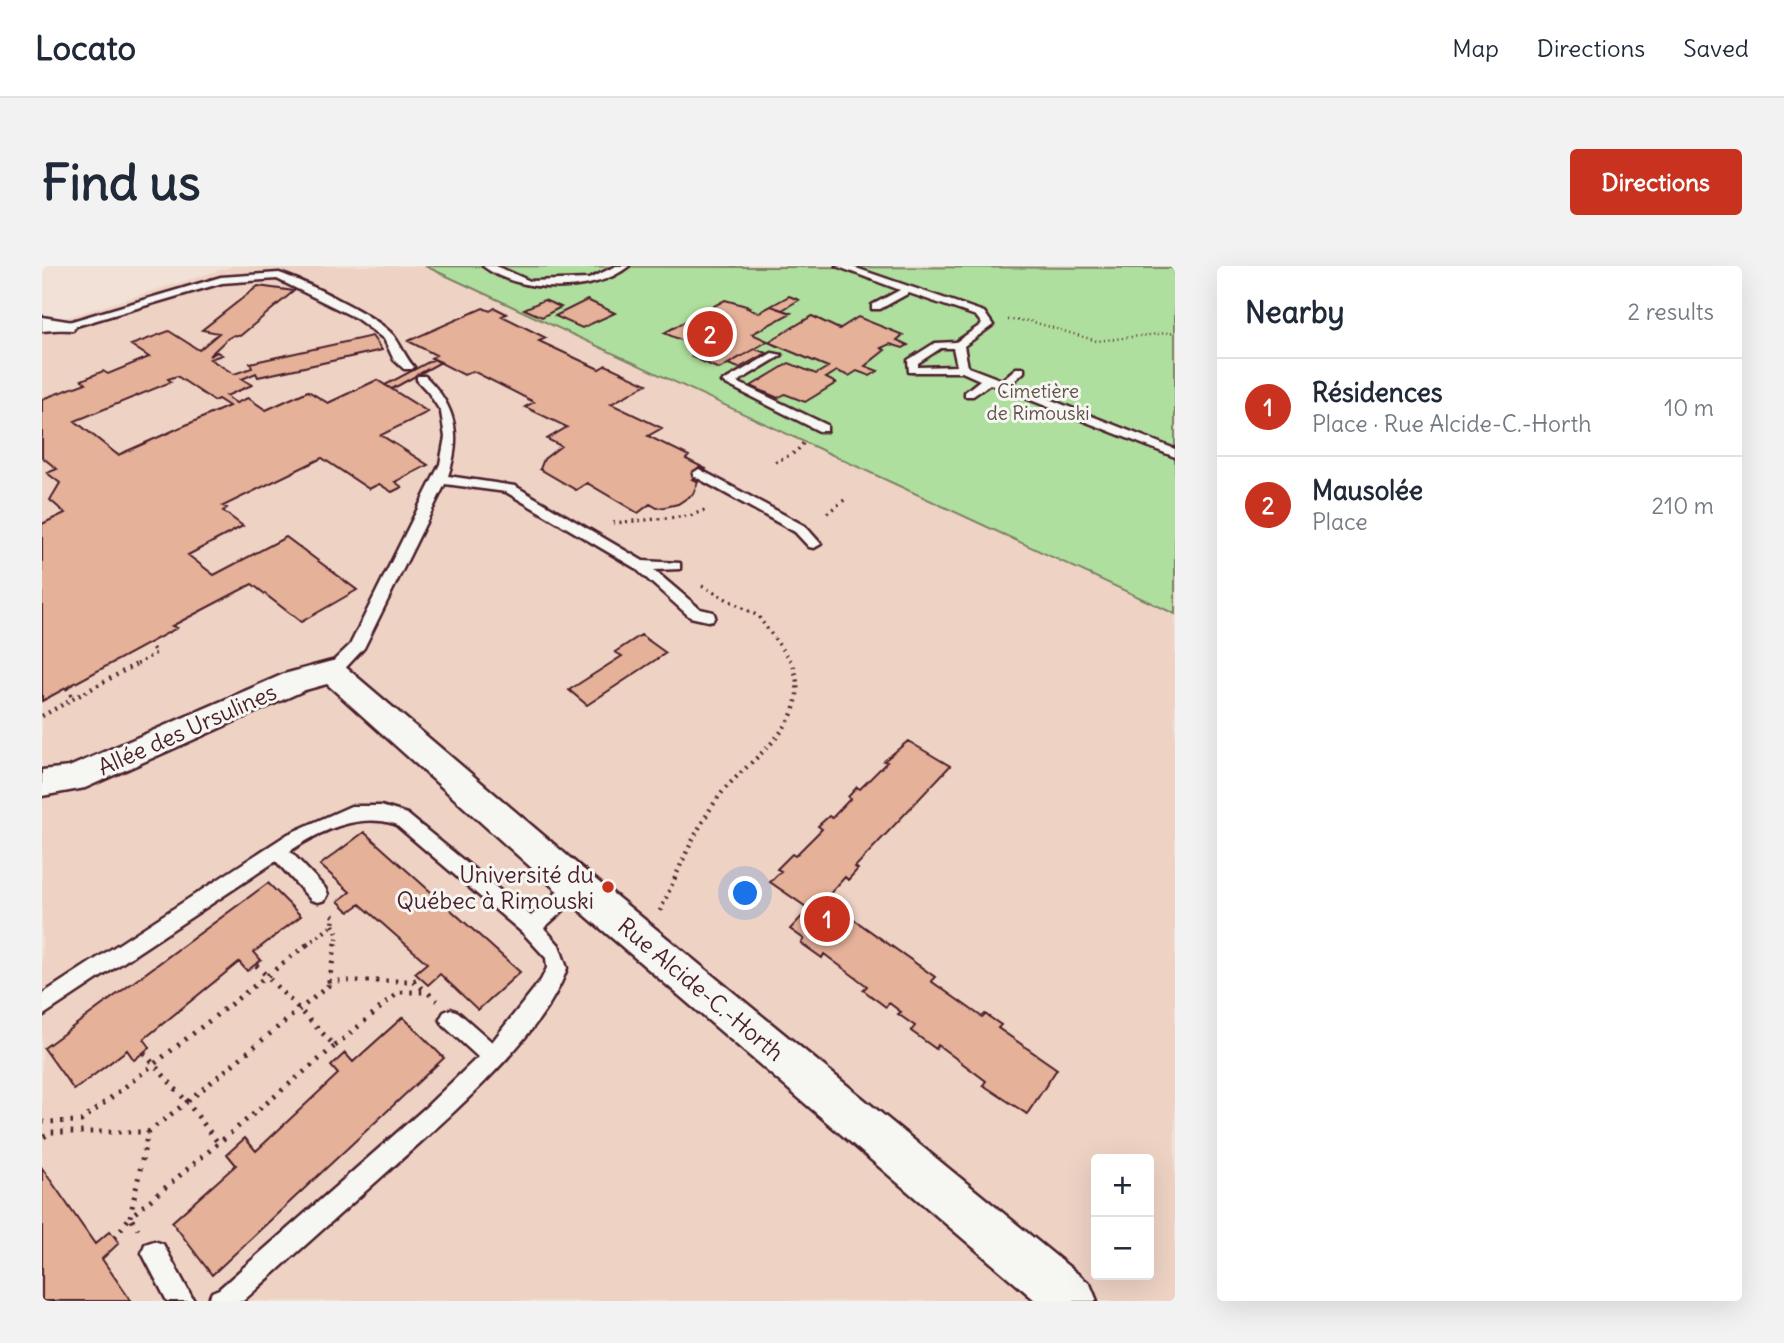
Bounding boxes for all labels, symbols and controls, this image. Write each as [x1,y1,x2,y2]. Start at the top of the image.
text: Locato [35,27,136,69]
text: Map [1452,33,1499,63]
text: Directions [1537,33,1645,63]
text: Saved [1683,33,1749,63]
button: Directions [1570,149,1742,215]
text: Find us [42,152,200,213]
text: Nearby [1245,293,1345,331]
text: 2 results [1628,297,1714,326]
pin: 2 [687,308,733,360]
text: Résidences [1312,376,1443,409]
park label: Cimetière de Rimouski [986,379,1090,425]
text: 1 [1263,393,1273,422]
text: 10 m [1664,393,1714,422]
text: Place · Rue Alcide-C.-Horth [1312,409,1591,438]
text: Mausolée [1312,474,1423,507]
text: 2 [1262,491,1274,520]
text: 210 m [1651,491,1714,520]
text: Place [1312,507,1368,536]
street label: Allée des Ursulines [93,677,281,781]
place label: Université du Québec à Rimouski [396,860,594,915]
your location [728,876,762,910]
marker: Université du Québec à Rimouski [600,879,616,895]
pin: 1 [804,893,850,945]
street label: Rue Alcide-C.-Horth [612,911,790,1067]
map controls [1091,1154,1154,1280]
button: + [1091,1154,1154,1217]
button: − [1091,1217,1154,1280]

